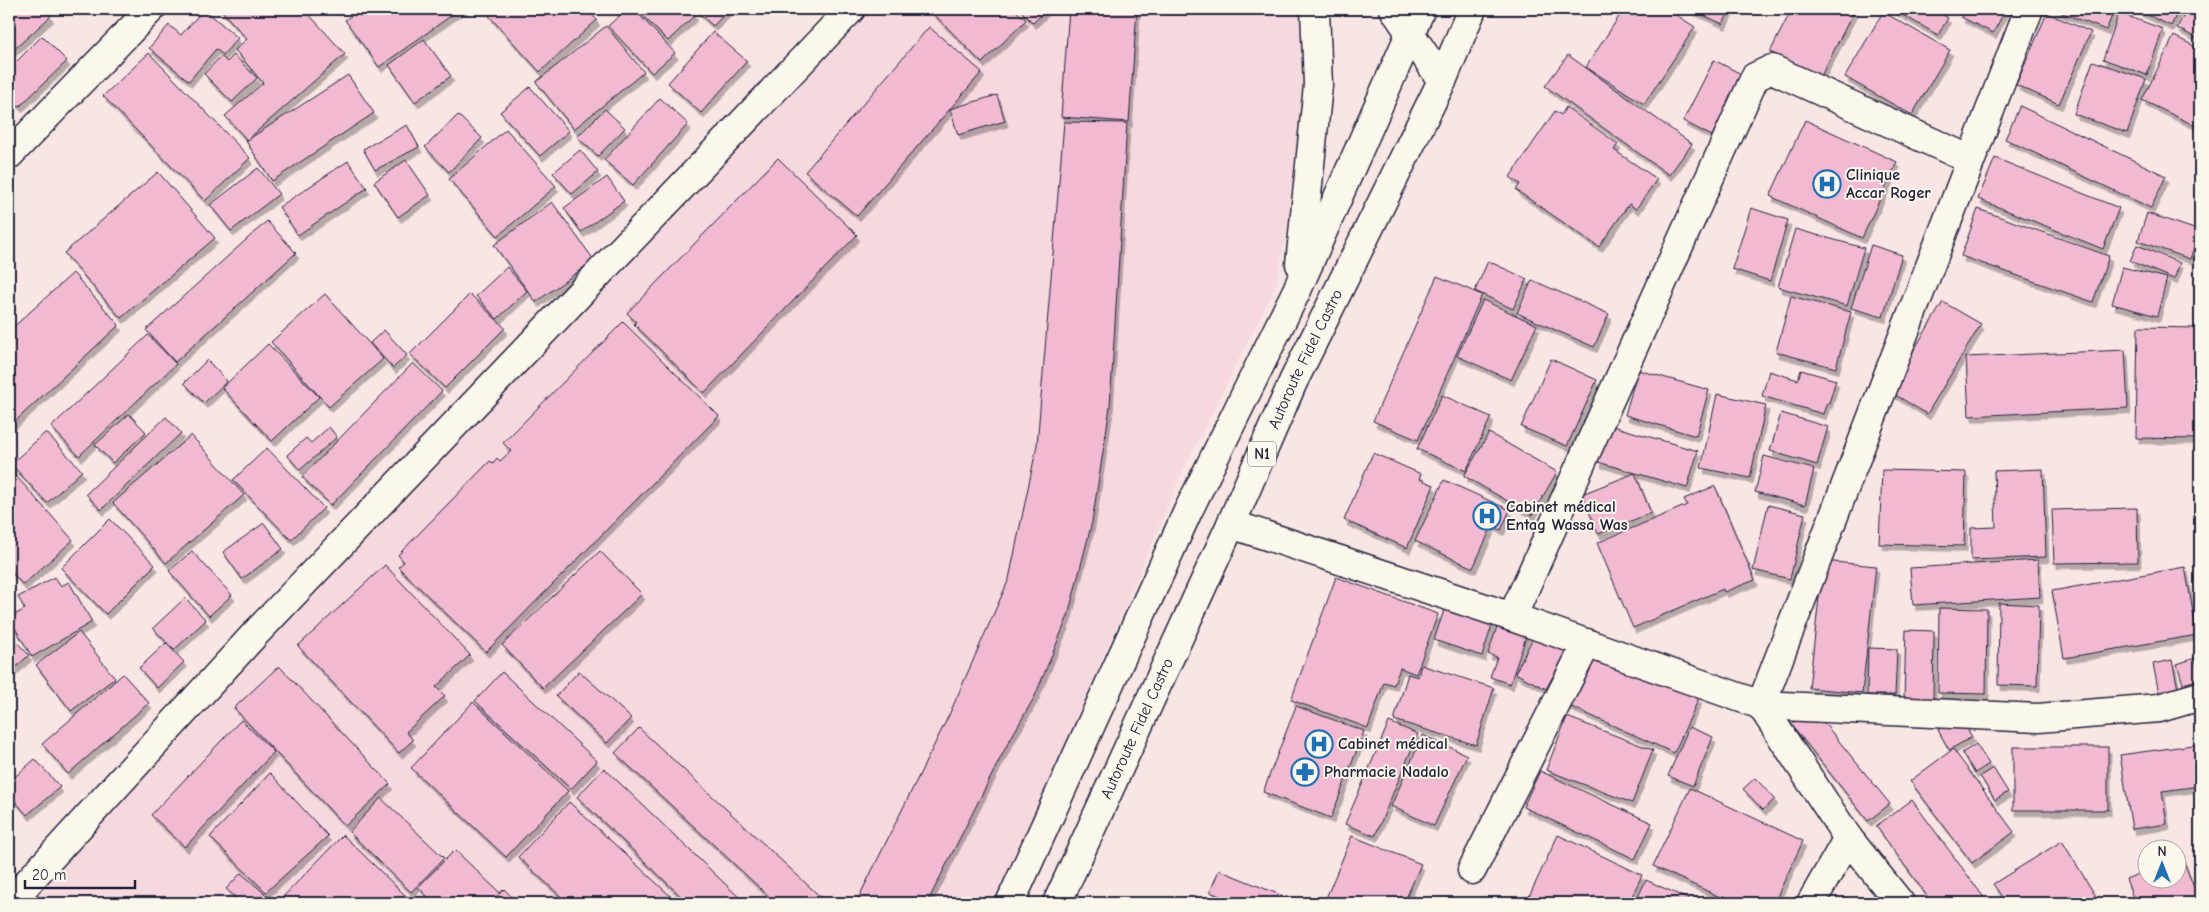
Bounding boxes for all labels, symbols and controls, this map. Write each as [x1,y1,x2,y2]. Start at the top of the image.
place label: Clinique Accar Roger [1846,166,1931,202]
hospital icon: Clinique Accar Roger [1812,169,1842,199]
street label: Autoroute Fidel Castro [1265,286,1346,432]
road number: N1 [1248,442,1276,466]
place label: Cabinet médical Entag Wassa Was [1506,498,1628,534]
hospital icon: Cabinet médical Entag Wassa Was [1472,501,1502,531]
street label: Autoroute Fidel Castro [1097,655,1177,802]
hospital icon: Cabinet médical [1304,729,1334,759]
place label: Cabinet médical [1338,735,1448,753]
pharmacy icon: Pharmacie Nadalo [1290,757,1320,787]
place label: Pharmacie Nadalo [1324,763,1449,781]
north arrow [2136,840,2186,890]
text: N [2157,843,2167,860]
scale bar [25,857,135,889]
text: 20 m [32,866,66,884]

